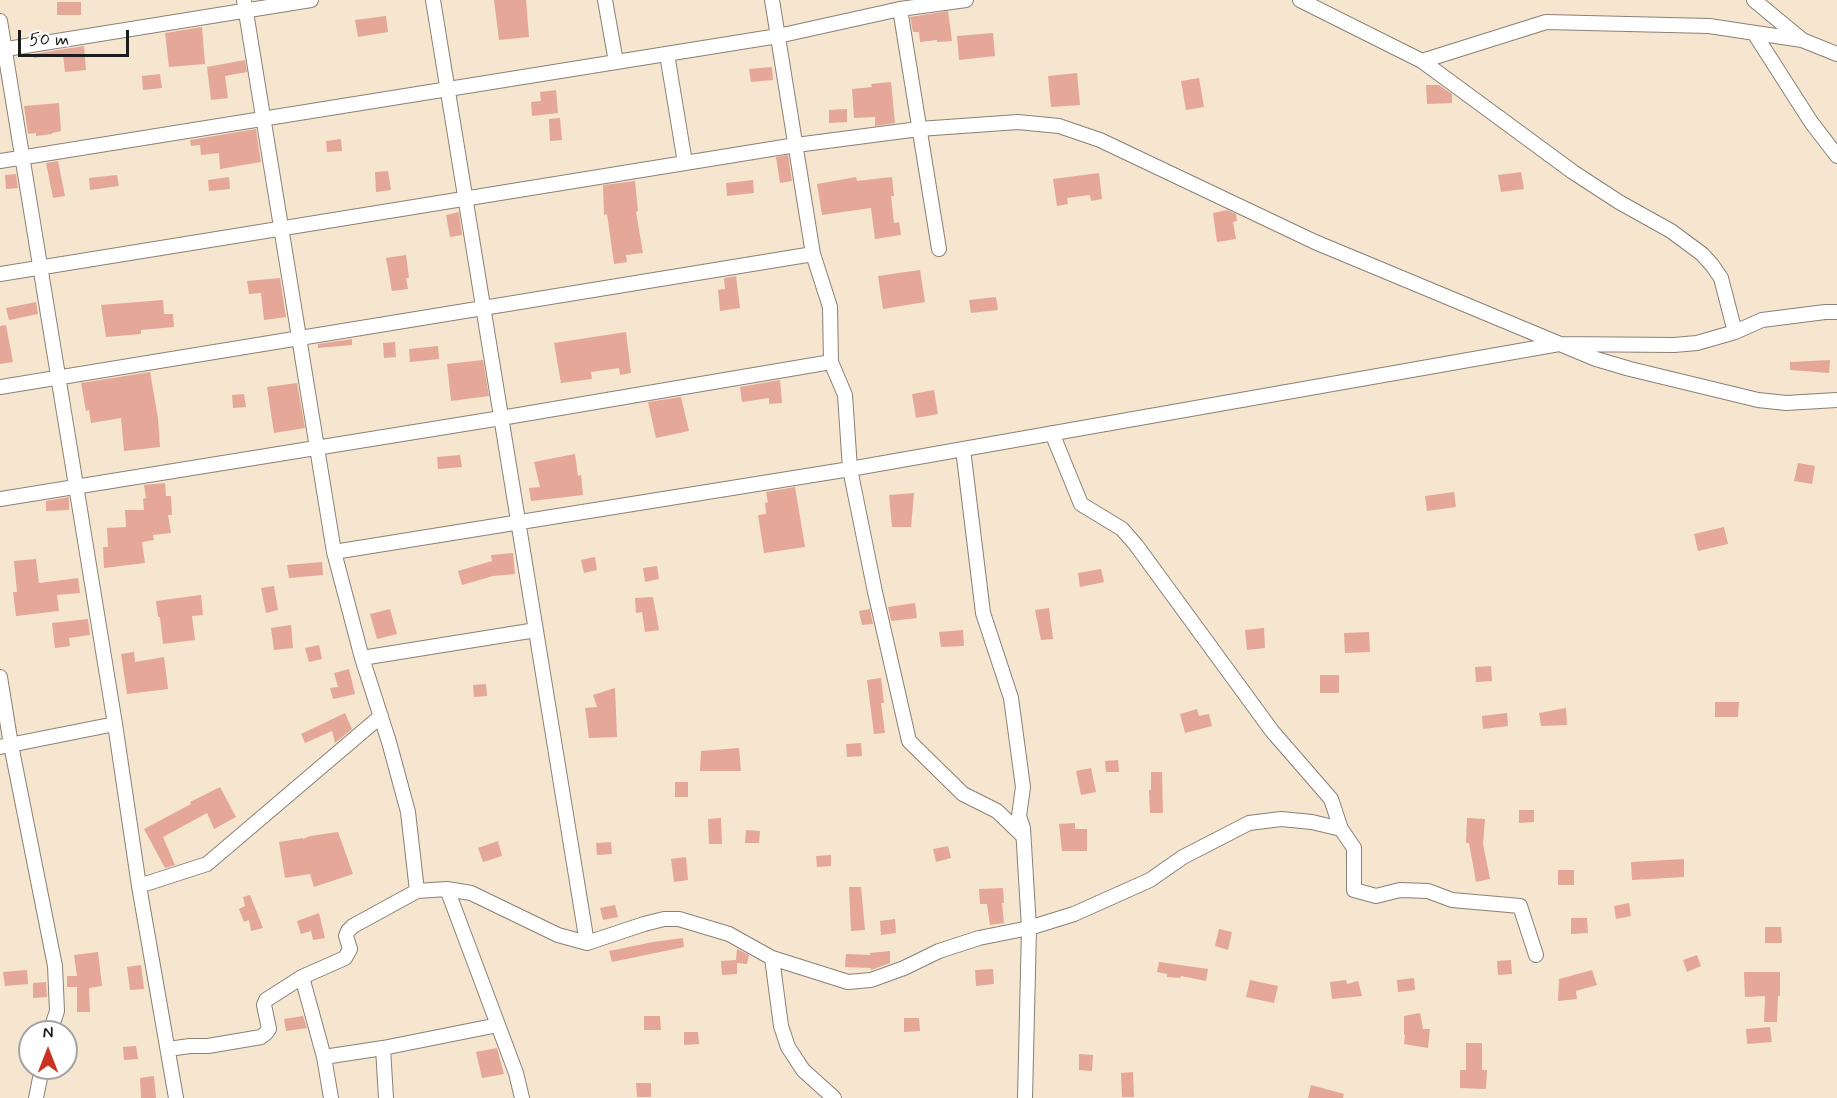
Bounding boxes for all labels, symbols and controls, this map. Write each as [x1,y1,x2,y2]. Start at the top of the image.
scale bar [21,18,132,56]
text: 50 m [29,28,69,52]
north arrow [18,1020,78,1080]
text: N [43,1023,53,1044]

